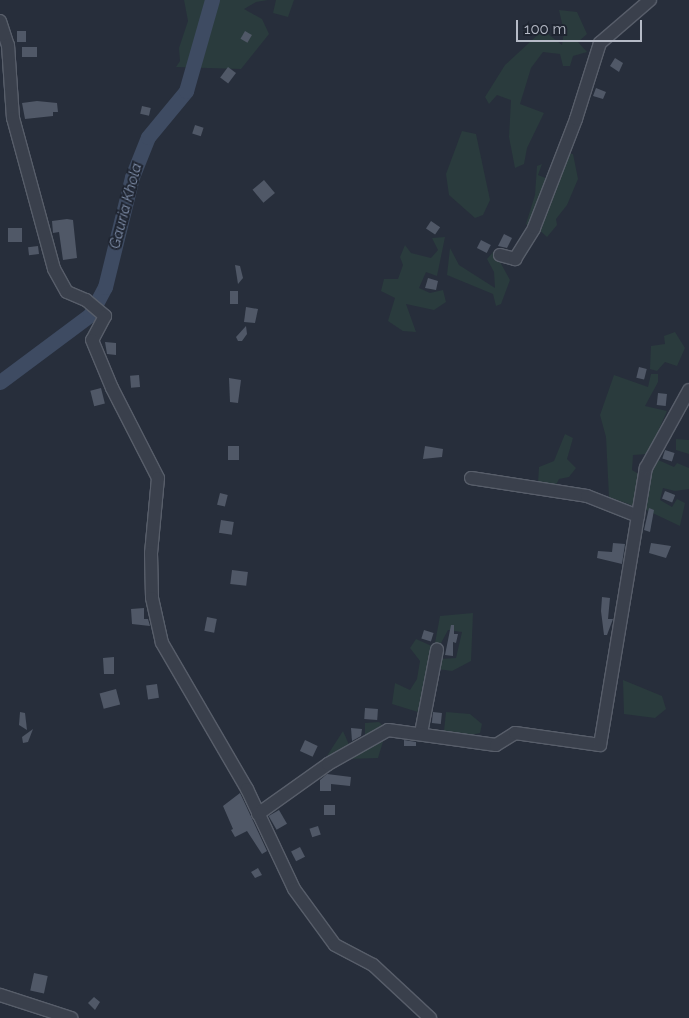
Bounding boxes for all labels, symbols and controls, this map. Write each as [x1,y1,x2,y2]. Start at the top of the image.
scale bar [519,10,645,42]
text: 100 m [524,20,566,38]
water label: Gauria Khola [106,161,146,251]

